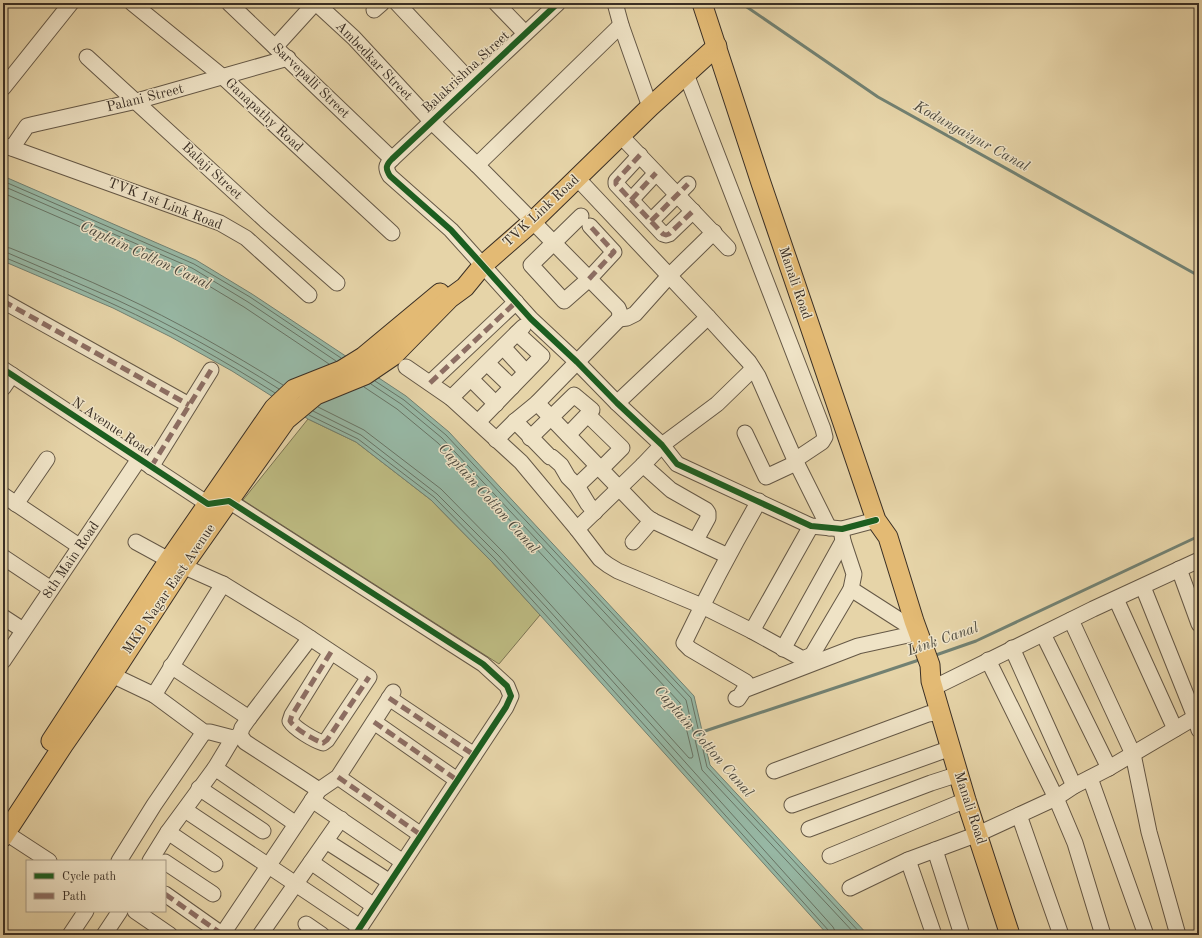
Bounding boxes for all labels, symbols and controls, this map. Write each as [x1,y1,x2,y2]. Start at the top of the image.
street label: Ambedkar Street [333,19,415,103]
street label: Balakrishna Street [420,28,512,116]
street label: Sarvepalli Street [270,41,352,121]
street label: Ganapathy Road [222,76,306,154]
street label: Palani Street [105,82,185,114]
water label: Kodungaiyur Canal [910,99,1032,175]
street label: Balaji Street [179,140,245,202]
street label: TVK Link Road [500,172,582,250]
street label: TVK 1st Link Road [106,176,224,232]
water label: Captain Cotton Canal [77,219,213,293]
street label: Manali Road [776,245,814,321]
street label: N Avenue Road [69,395,155,459]
water label: Captain Cotton Canal [435,441,542,557]
street label: 8th Main Road [40,519,102,601]
street label: MKB Nagar East Avenue [120,521,218,657]
water label: Link Canal [904,621,981,660]
water label: Captain Cotton Canal [651,683,756,801]
street label: Manali Road [952,770,988,846]
legend [26,860,166,912]
text: Cycle path [62,871,117,883]
text: Path [62,891,87,903]

